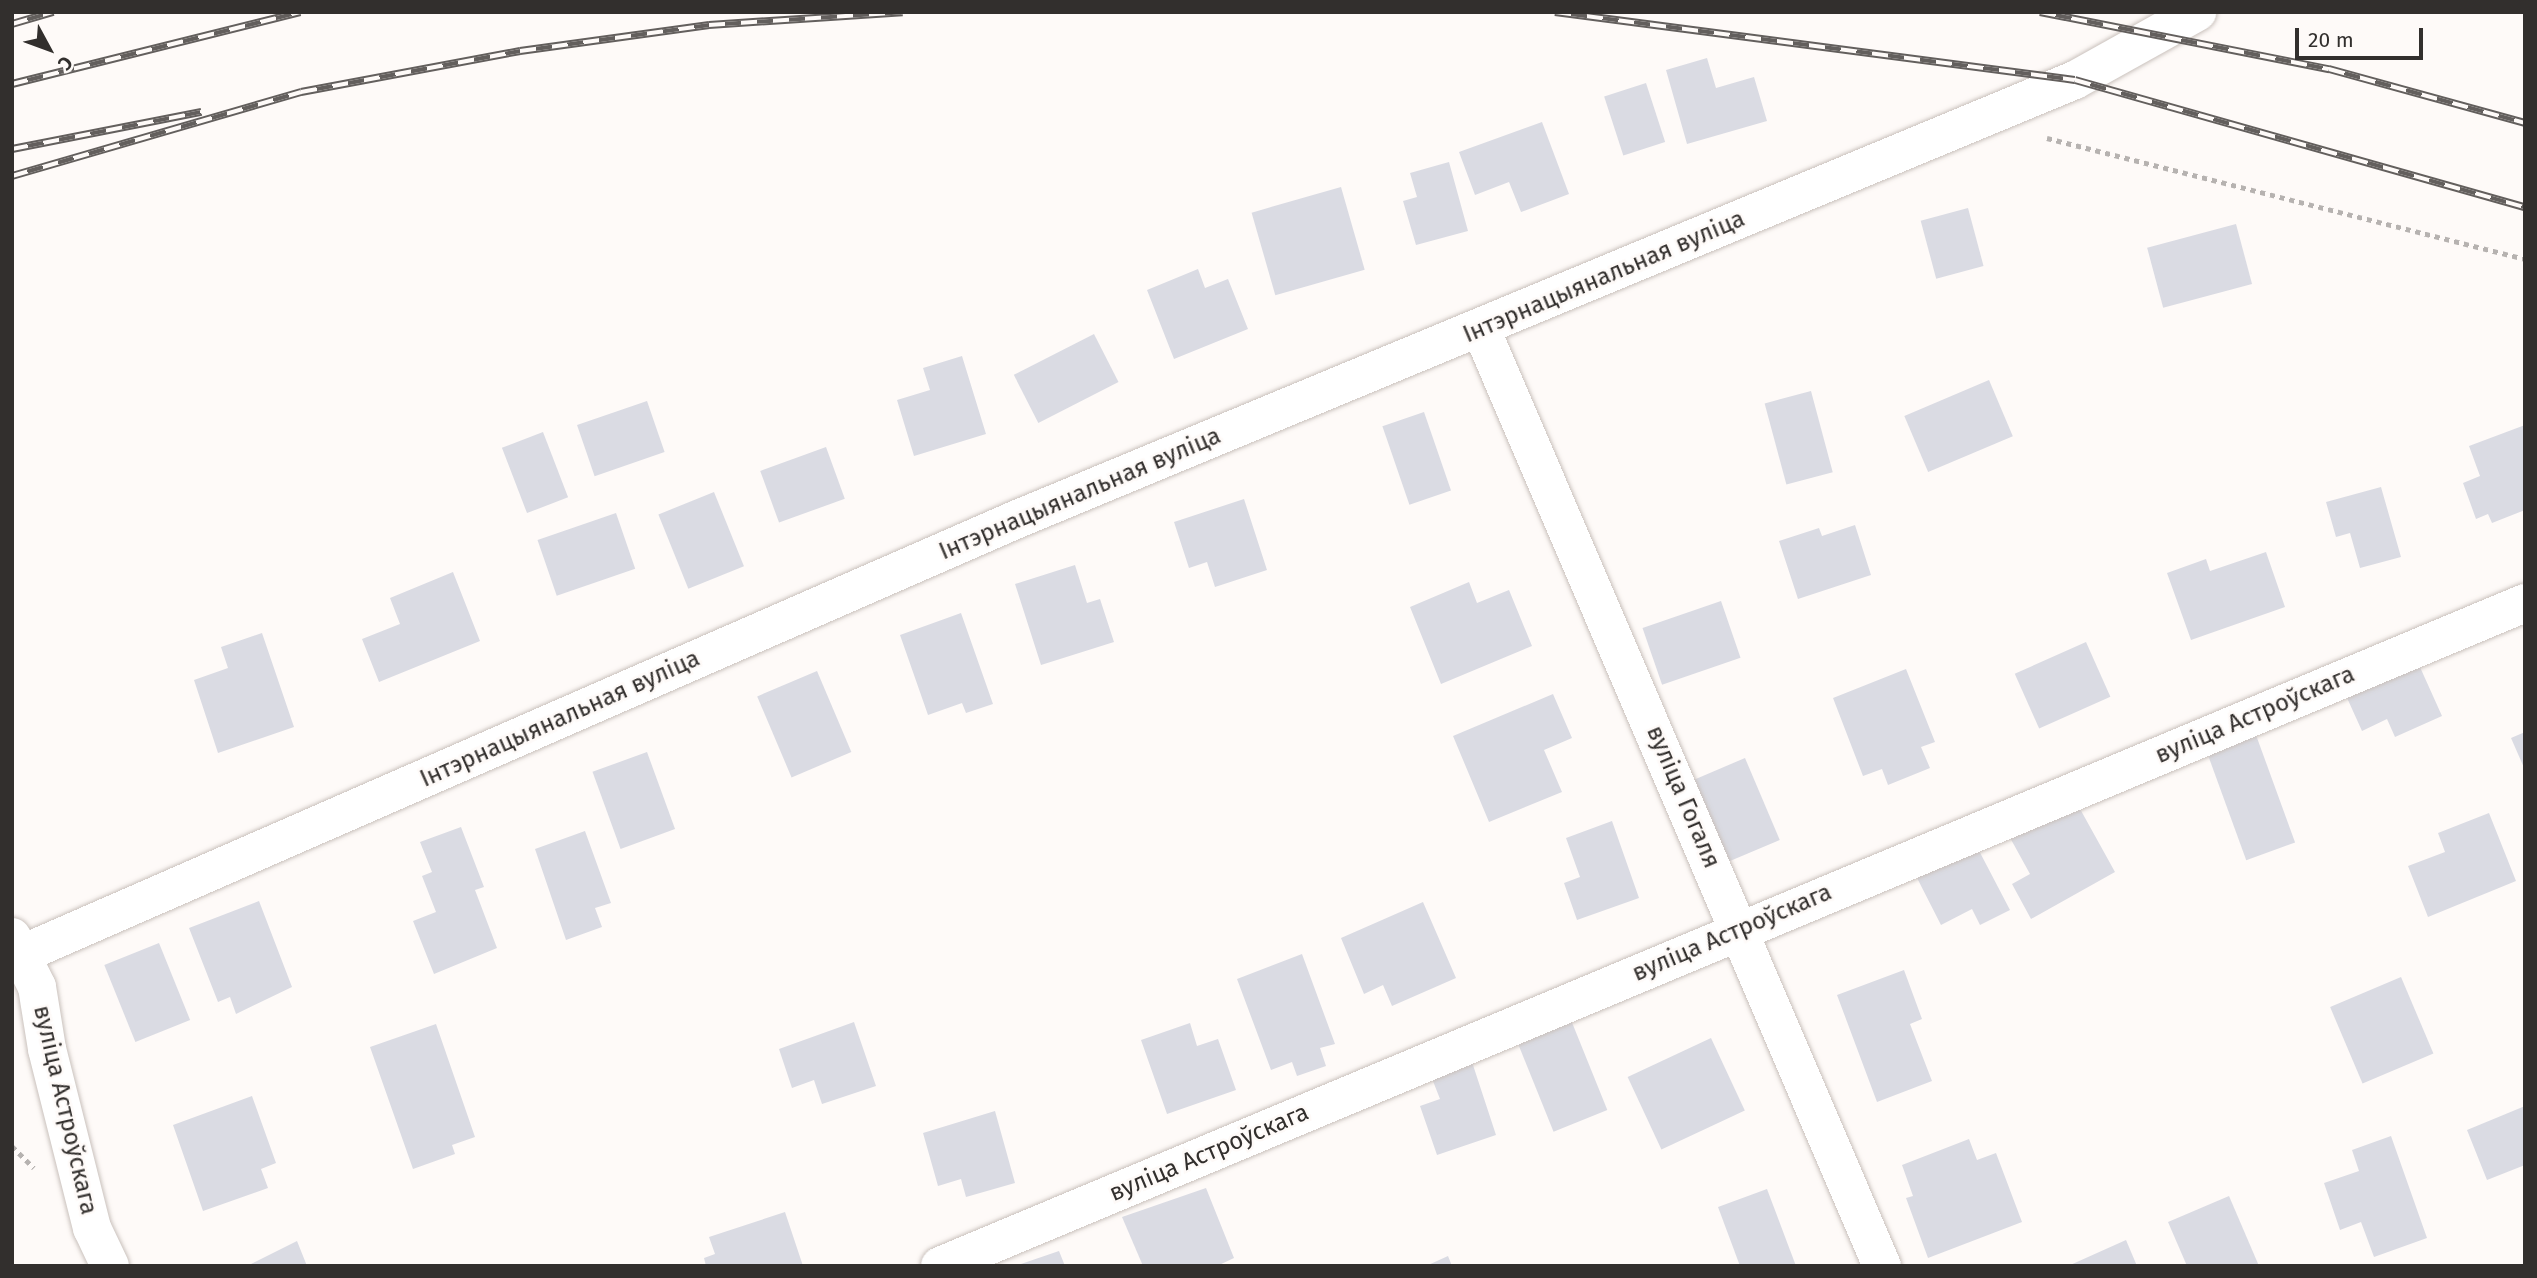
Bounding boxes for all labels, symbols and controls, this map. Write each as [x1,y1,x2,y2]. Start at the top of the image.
north arrow [14,14,84,84]
scale bar [2299,14,2427,58]
text: 20 m [2308,27,2354,53]
text: С [53,51,77,75]
street label: Інтэрнацыянальная вуліца [1459,205,1749,349]
street label: Інтэрнацыянальная вуліца [935,422,1225,566]
street label: Інтэрнацыянальная вуліца [416,644,704,794]
street label: вуліца Астроўскага [2151,660,2359,770]
street label: вуліца Гогаля [1640,721,1726,873]
street label: вуліца Астроўскага [1628,878,1836,988]
street label: вуліца Астроўскага [27,1003,103,1217]
street label: вуліца Астроўскага [1105,1098,1313,1208]

